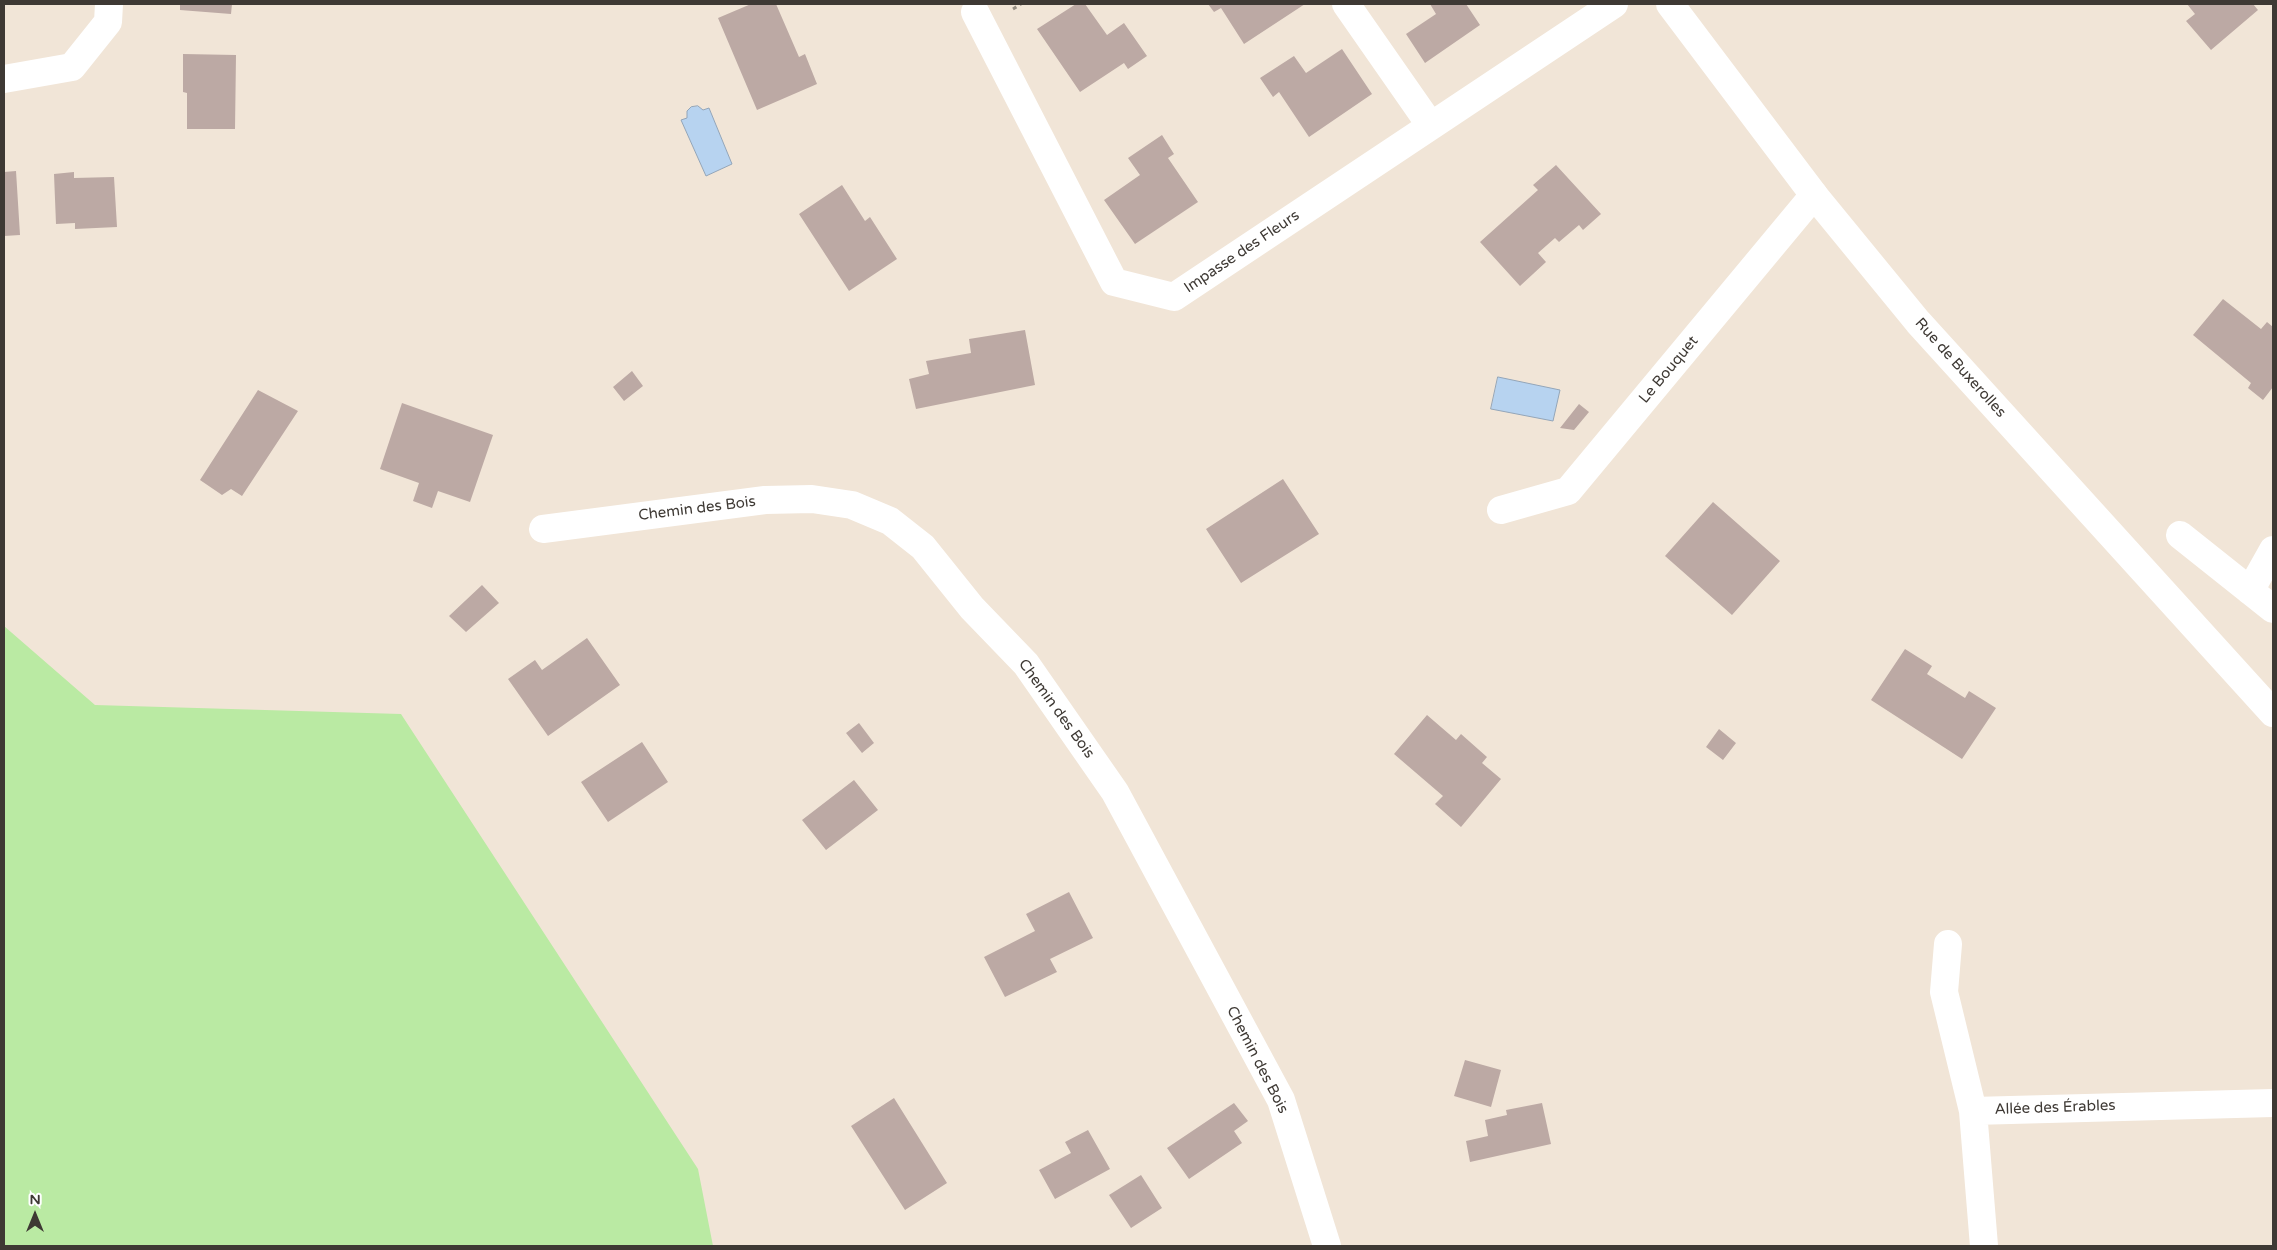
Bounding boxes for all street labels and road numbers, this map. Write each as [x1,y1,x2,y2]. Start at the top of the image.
street label: Impasse des Fleurs [1181,207,1303,297]
street label: Rue de Buxerolles [1911,315,2009,421]
street label: Le Bouquet [1636,333,1702,407]
street label: Chemin des Bois [637,493,757,525]
street label: Chemin des Bois [1014,656,1098,762]
street label: Chemin des Bois [1222,1003,1292,1117]
street label: Allée des Érables [1994,1097,2116,1119]

